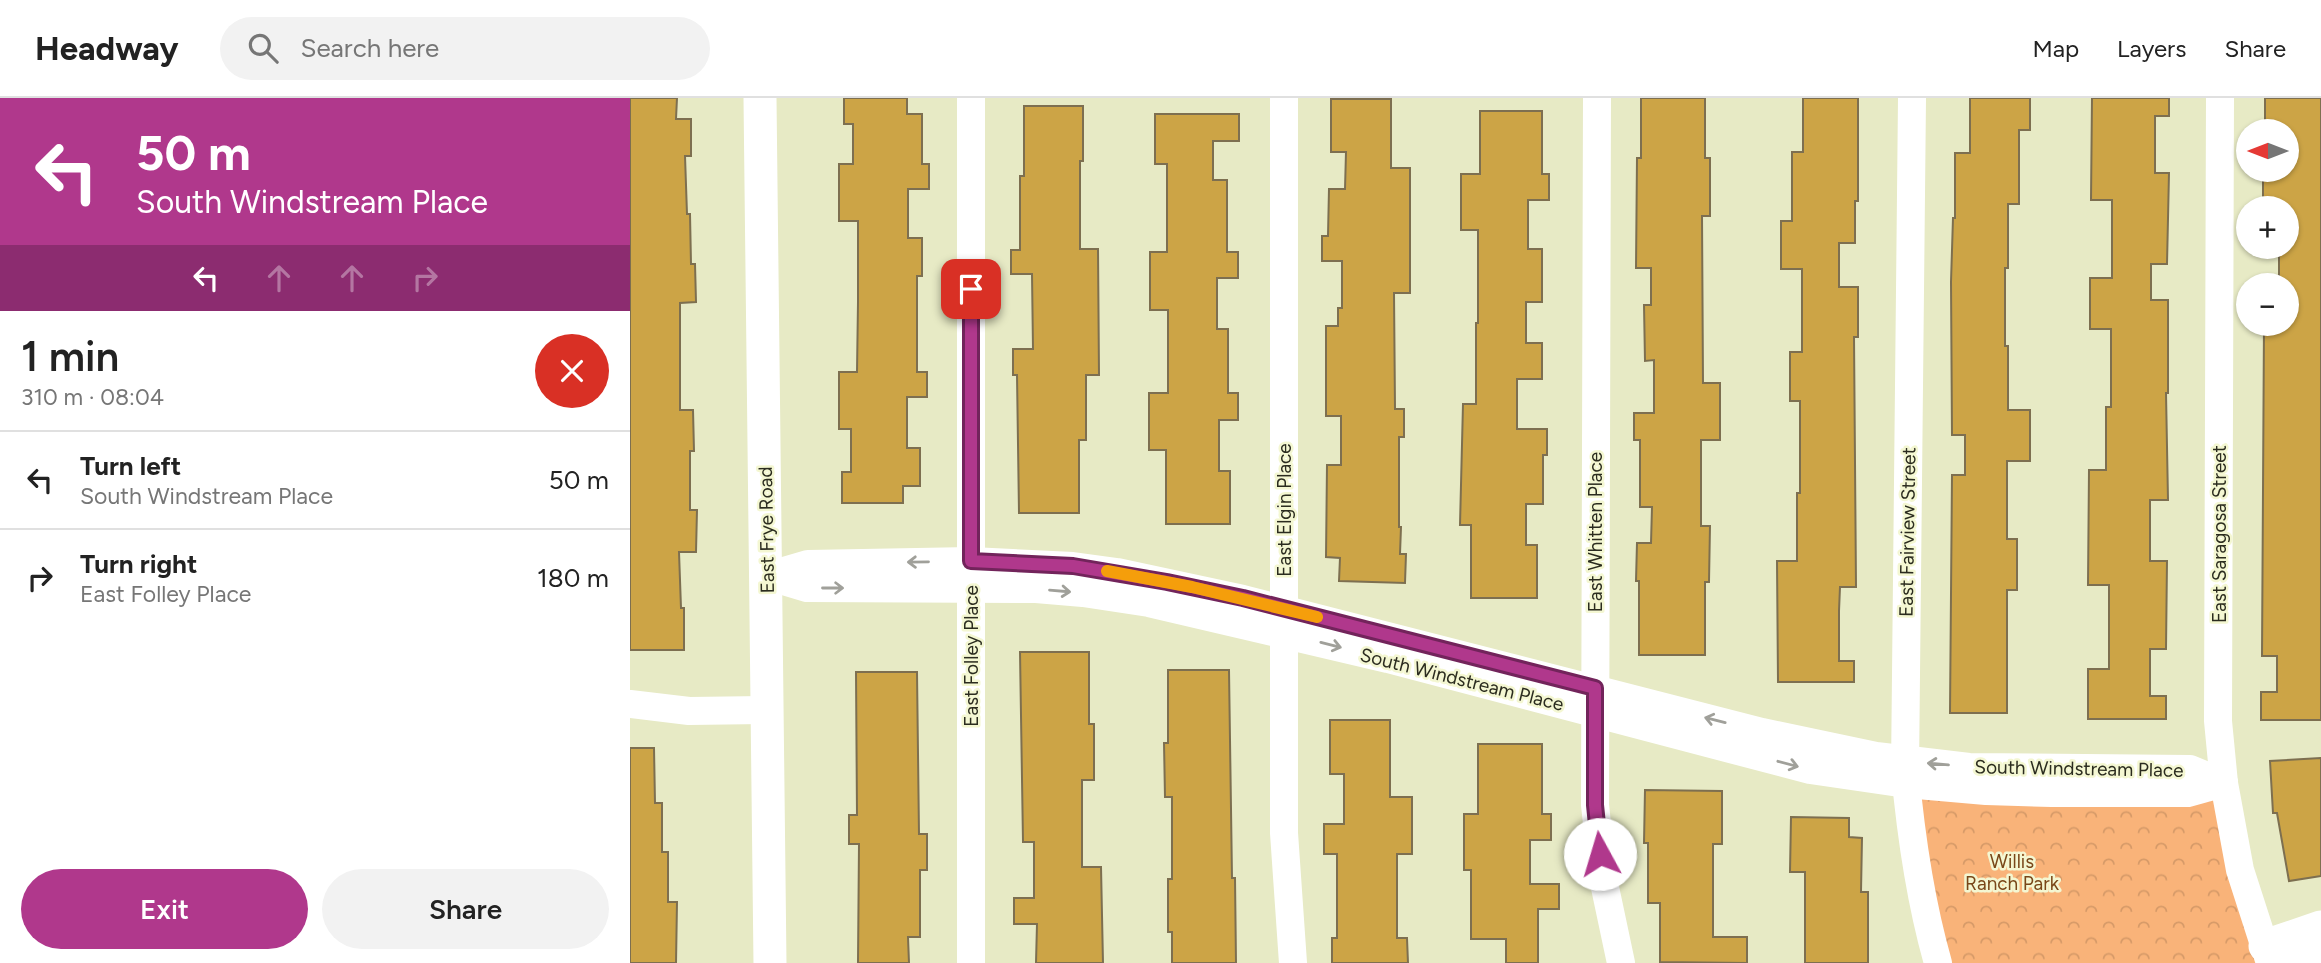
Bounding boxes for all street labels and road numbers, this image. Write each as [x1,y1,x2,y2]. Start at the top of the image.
street label: East Elgin Place [1273,443,1296,577]
street label: East Saragosa Street [2208,445,2231,623]
street label: East Fairview Street [1895,447,1920,617]
street label: East Whitten Place [1584,452,1607,612]
street label: East Frye Road [754,466,779,594]
street label: East Folley Place [960,585,983,727]
street label: South Windstream Place [1358,643,1566,716]
street label: South Windstream Place [1974,755,2184,782]

